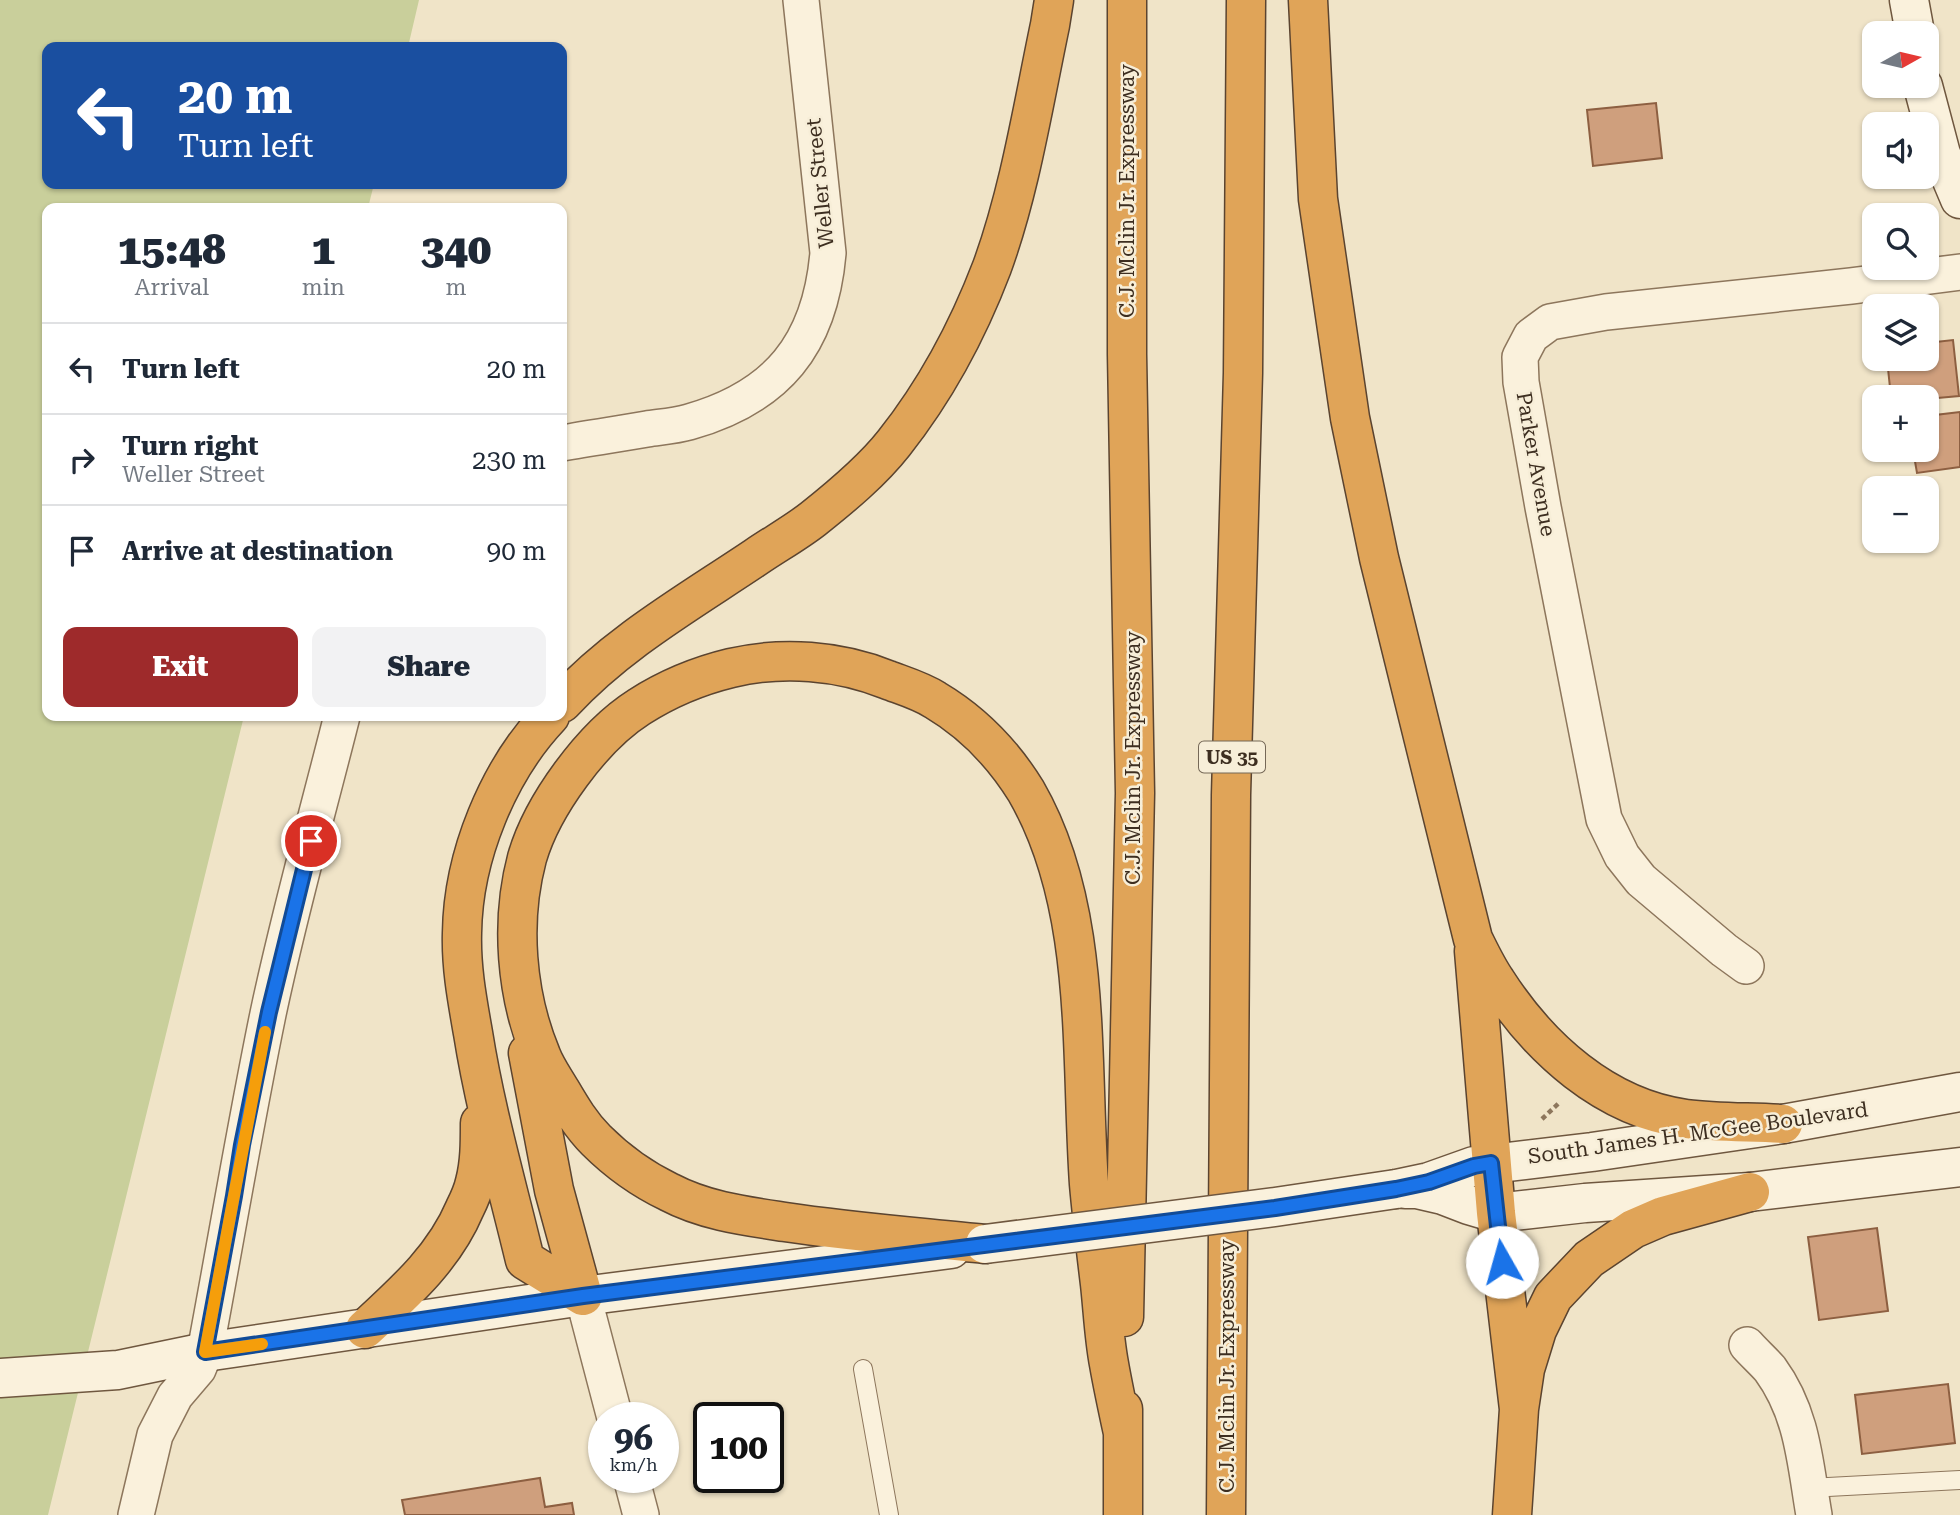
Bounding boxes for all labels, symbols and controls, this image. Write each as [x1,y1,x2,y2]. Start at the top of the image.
north arrow [1862,21,1939,98]
map controls [1862,21,1939,553]
street label: C.J. Mclin Jr. Expressway [1115,63,1139,318]
text: 20 m [178,68,293,125]
icon: left [63,70,154,161]
button: sound [1862,112,1939,189]
street label: Weller Street [801,117,839,249]
text: Turn left [178,127,313,165]
button: search [1862,203,1939,280]
text: 15:48 [118,225,226,274]
text: 1 [311,225,335,274]
text: 340 [421,225,491,274]
text: Arrival [134,274,209,301]
text: min [302,274,345,301]
text: m [445,274,466,301]
button: layers [1862,294,1939,371]
icon: left [63,350,101,388]
text: Turn left [122,354,240,384]
text: 20 m [487,354,546,384]
button: + [1862,385,1939,462]
street label: Parker Avenue [1511,390,1561,538]
text: Turn right [122,431,258,461]
icon: right [63,441,101,479]
text: 230 m [472,445,546,475]
text: Weller Street [122,461,265,488]
button: − [1862,476,1939,553]
icon: arrive [63,532,101,570]
text: Arrive at destination [122,536,393,566]
text: 90 m [487,536,546,566]
button: Exit [63,627,298,707]
button: Share [312,627,546,707]
street label: C.J. Mclin Jr. Expressway [1121,630,1145,885]
road number: US 35 [1199,742,1265,772]
pin [281,811,341,871]
icon: arrive [292,822,330,860]
street label: South James H. McGee Boulevard [1526,1097,1870,1169]
position arrow [1465,1225,1539,1299]
street label: C.J. Mclin Jr. Expressway [1215,1238,1239,1493]
speed limit sign: 100 [693,1402,784,1493]
text: 96 [614,1418,653,1459]
text: km/h [609,1454,658,1475]

